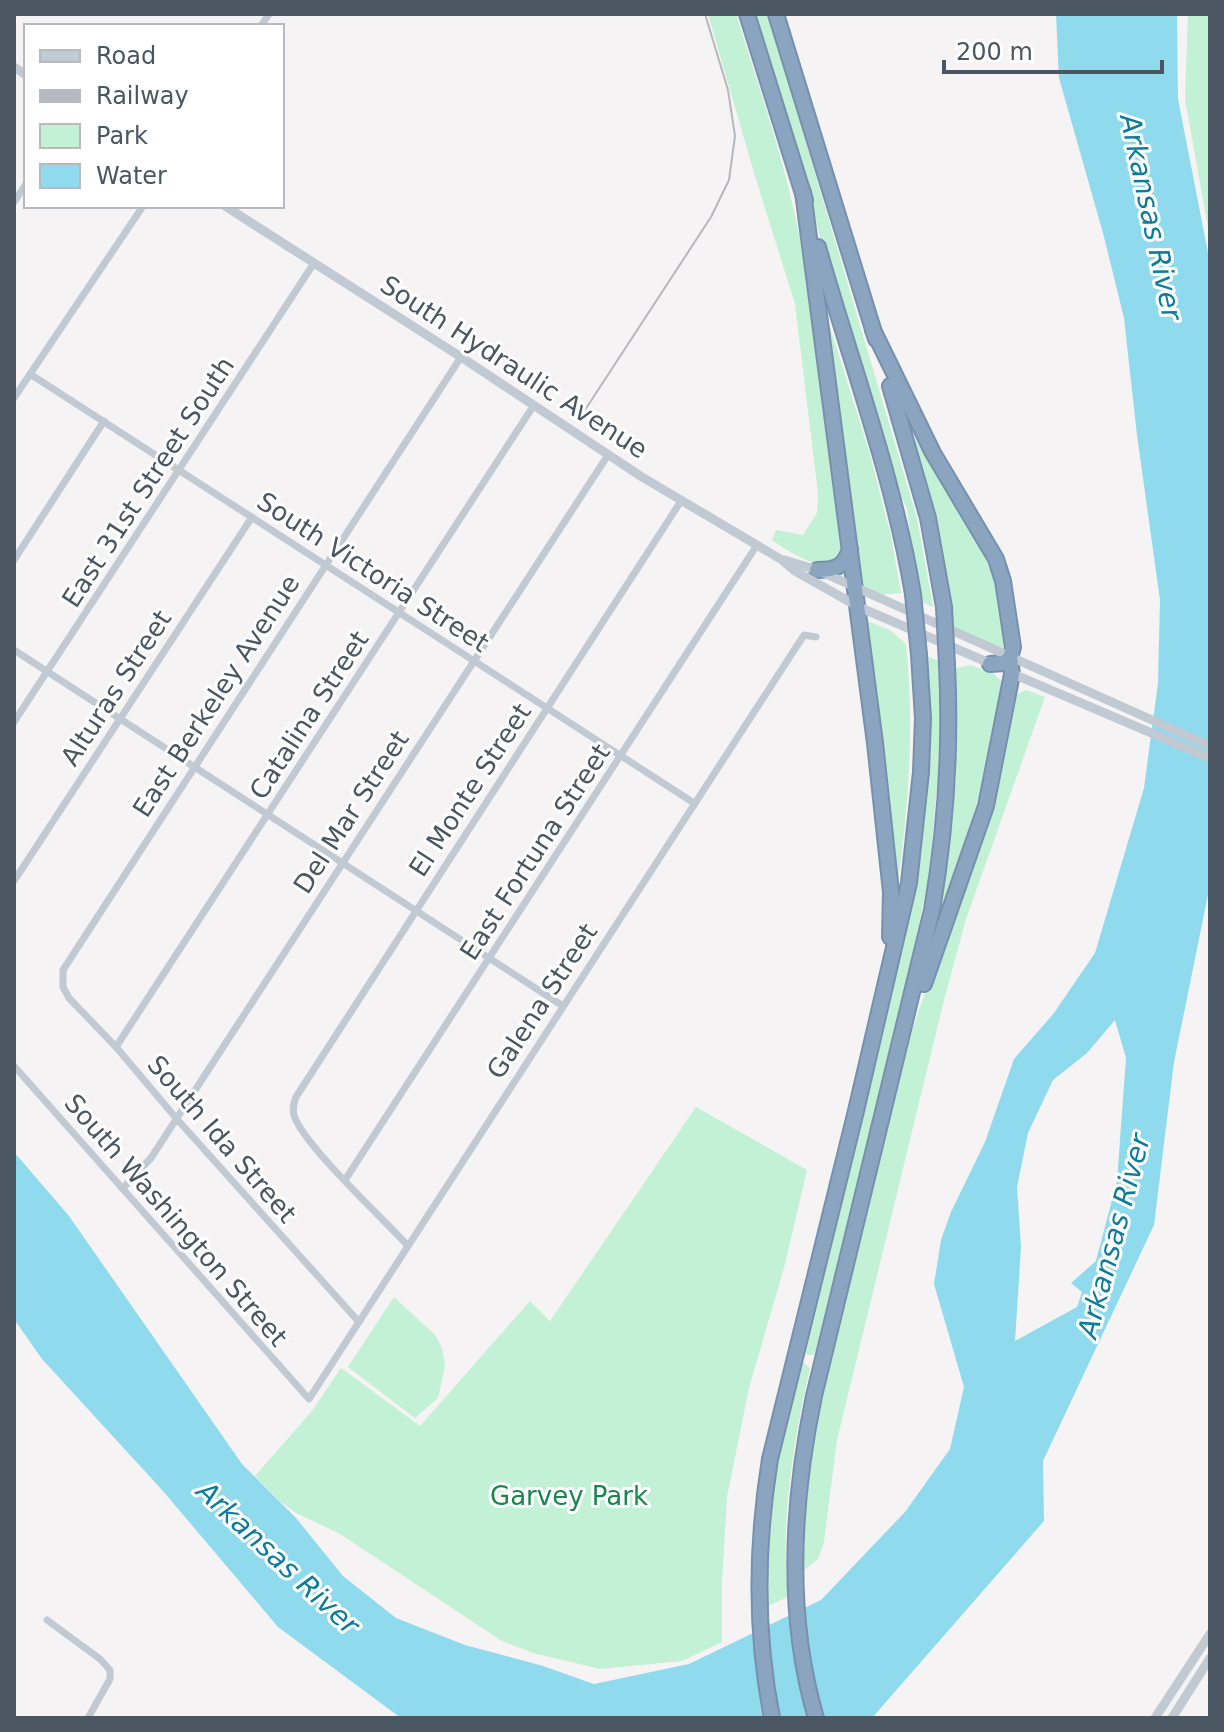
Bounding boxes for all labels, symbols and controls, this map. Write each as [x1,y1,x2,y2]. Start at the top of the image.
legend [24,24,284,208]
scale bar [944,24,1162,74]
text: 200 m [956,38,1033,66]
text: Road [96,42,156,70]
text: Railway [96,82,189,110]
water label: Arkansas River [1113,109,1189,324]
text: Park [96,122,148,150]
text: Water [96,162,167,190]
street label: South Hydraulic Avenue [375,269,653,465]
street label: East 31st Street South [56,351,240,613]
street label: South Victoria Street [252,486,494,658]
street label: East Berkeley Avenue [126,569,306,823]
street label: Alturas Street [55,605,177,771]
street label: Catalina Street [243,625,375,805]
street label: El Monte Street [403,698,537,882]
street label: Del Mar Street [287,725,415,899]
street label: East Fortuna Street [454,738,616,966]
street label: Galena Street [481,918,603,1084]
street label: South Ida Street [141,1049,303,1229]
street label: South Washington Street [58,1088,294,1352]
water label: Arkansas River [1070,1129,1157,1343]
water label: Arkansas River [189,1473,367,1643]
park label: Garvey Park [490,1481,648,1511]

